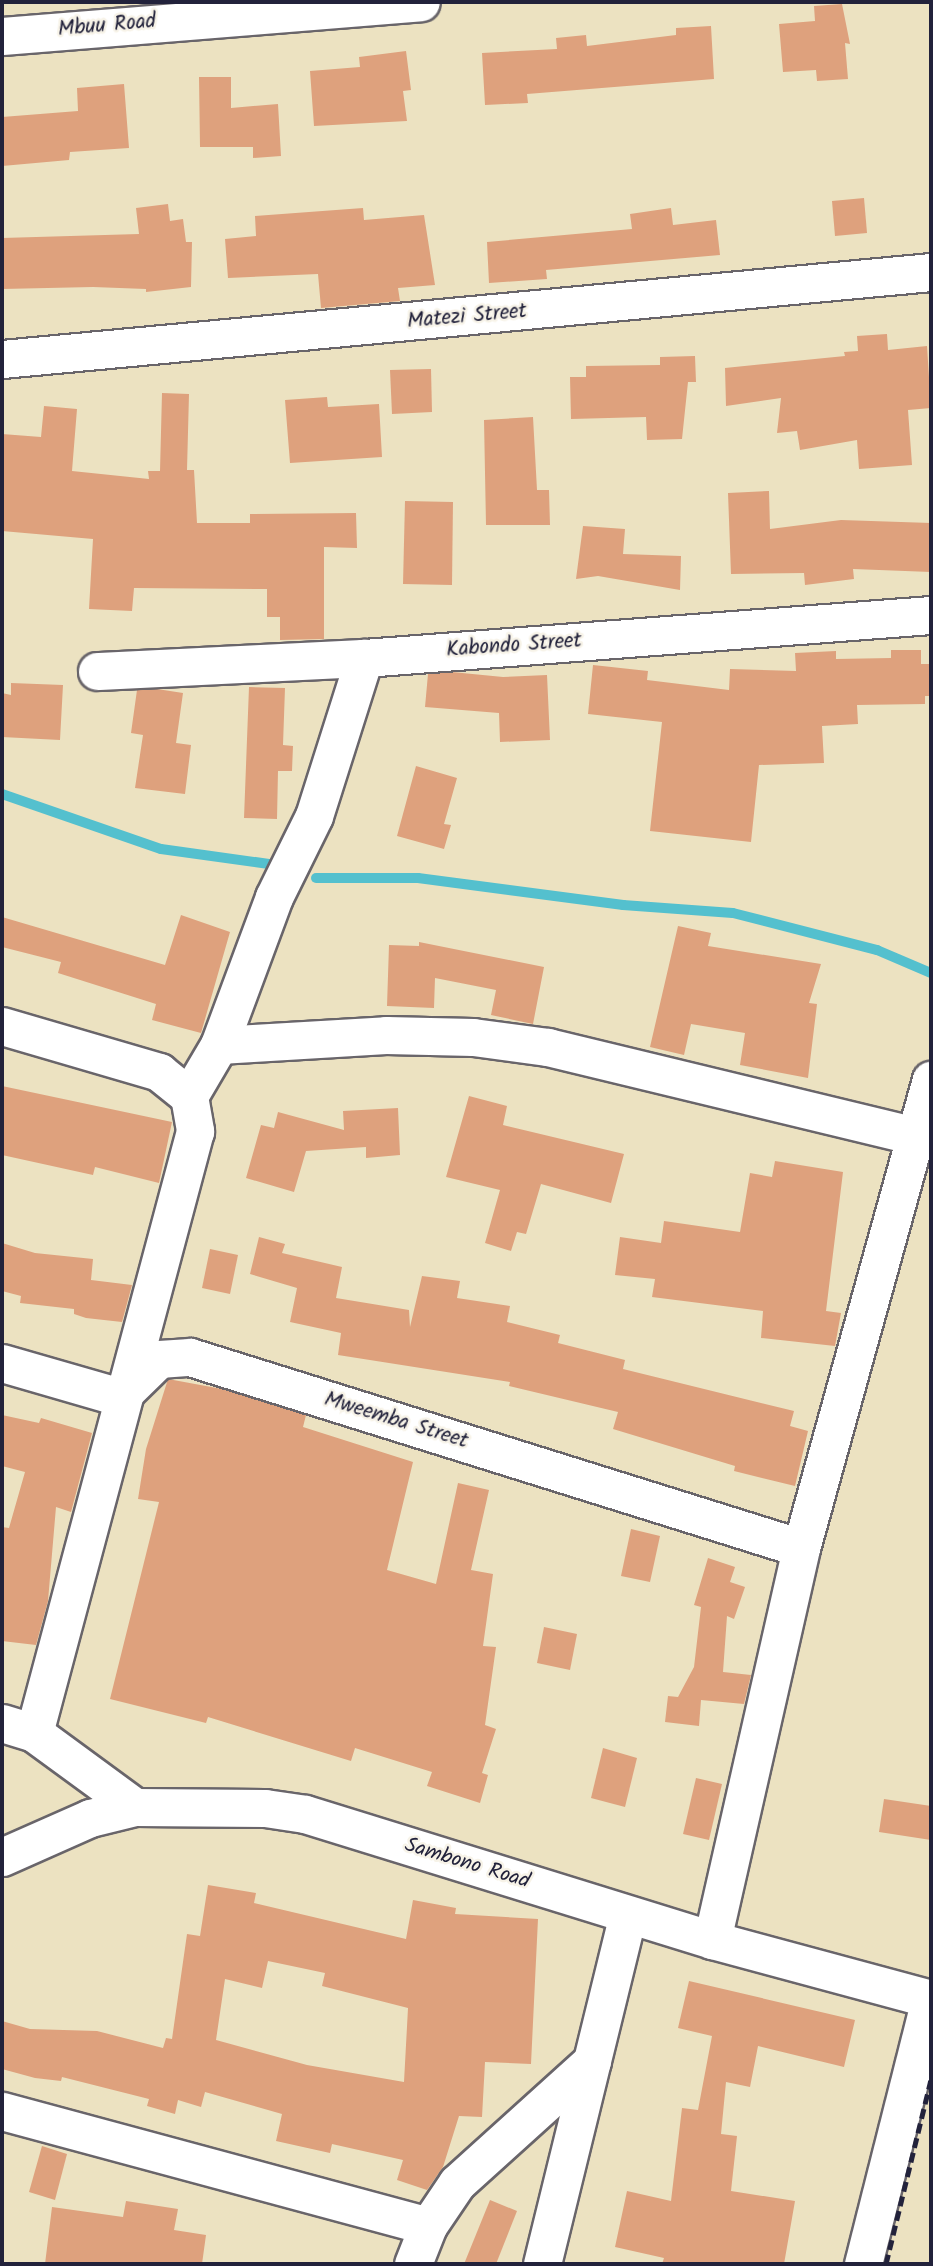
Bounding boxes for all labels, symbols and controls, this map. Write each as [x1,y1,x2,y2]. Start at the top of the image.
street label: Mbuu Road [57,9,157,43]
street label: Matezi Street [406,299,528,335]
street label: Kabondo Street [445,629,583,663]
street label: Mweemba Street [321,1387,471,1455]
street label: Sambono Road [401,1833,533,1895]

